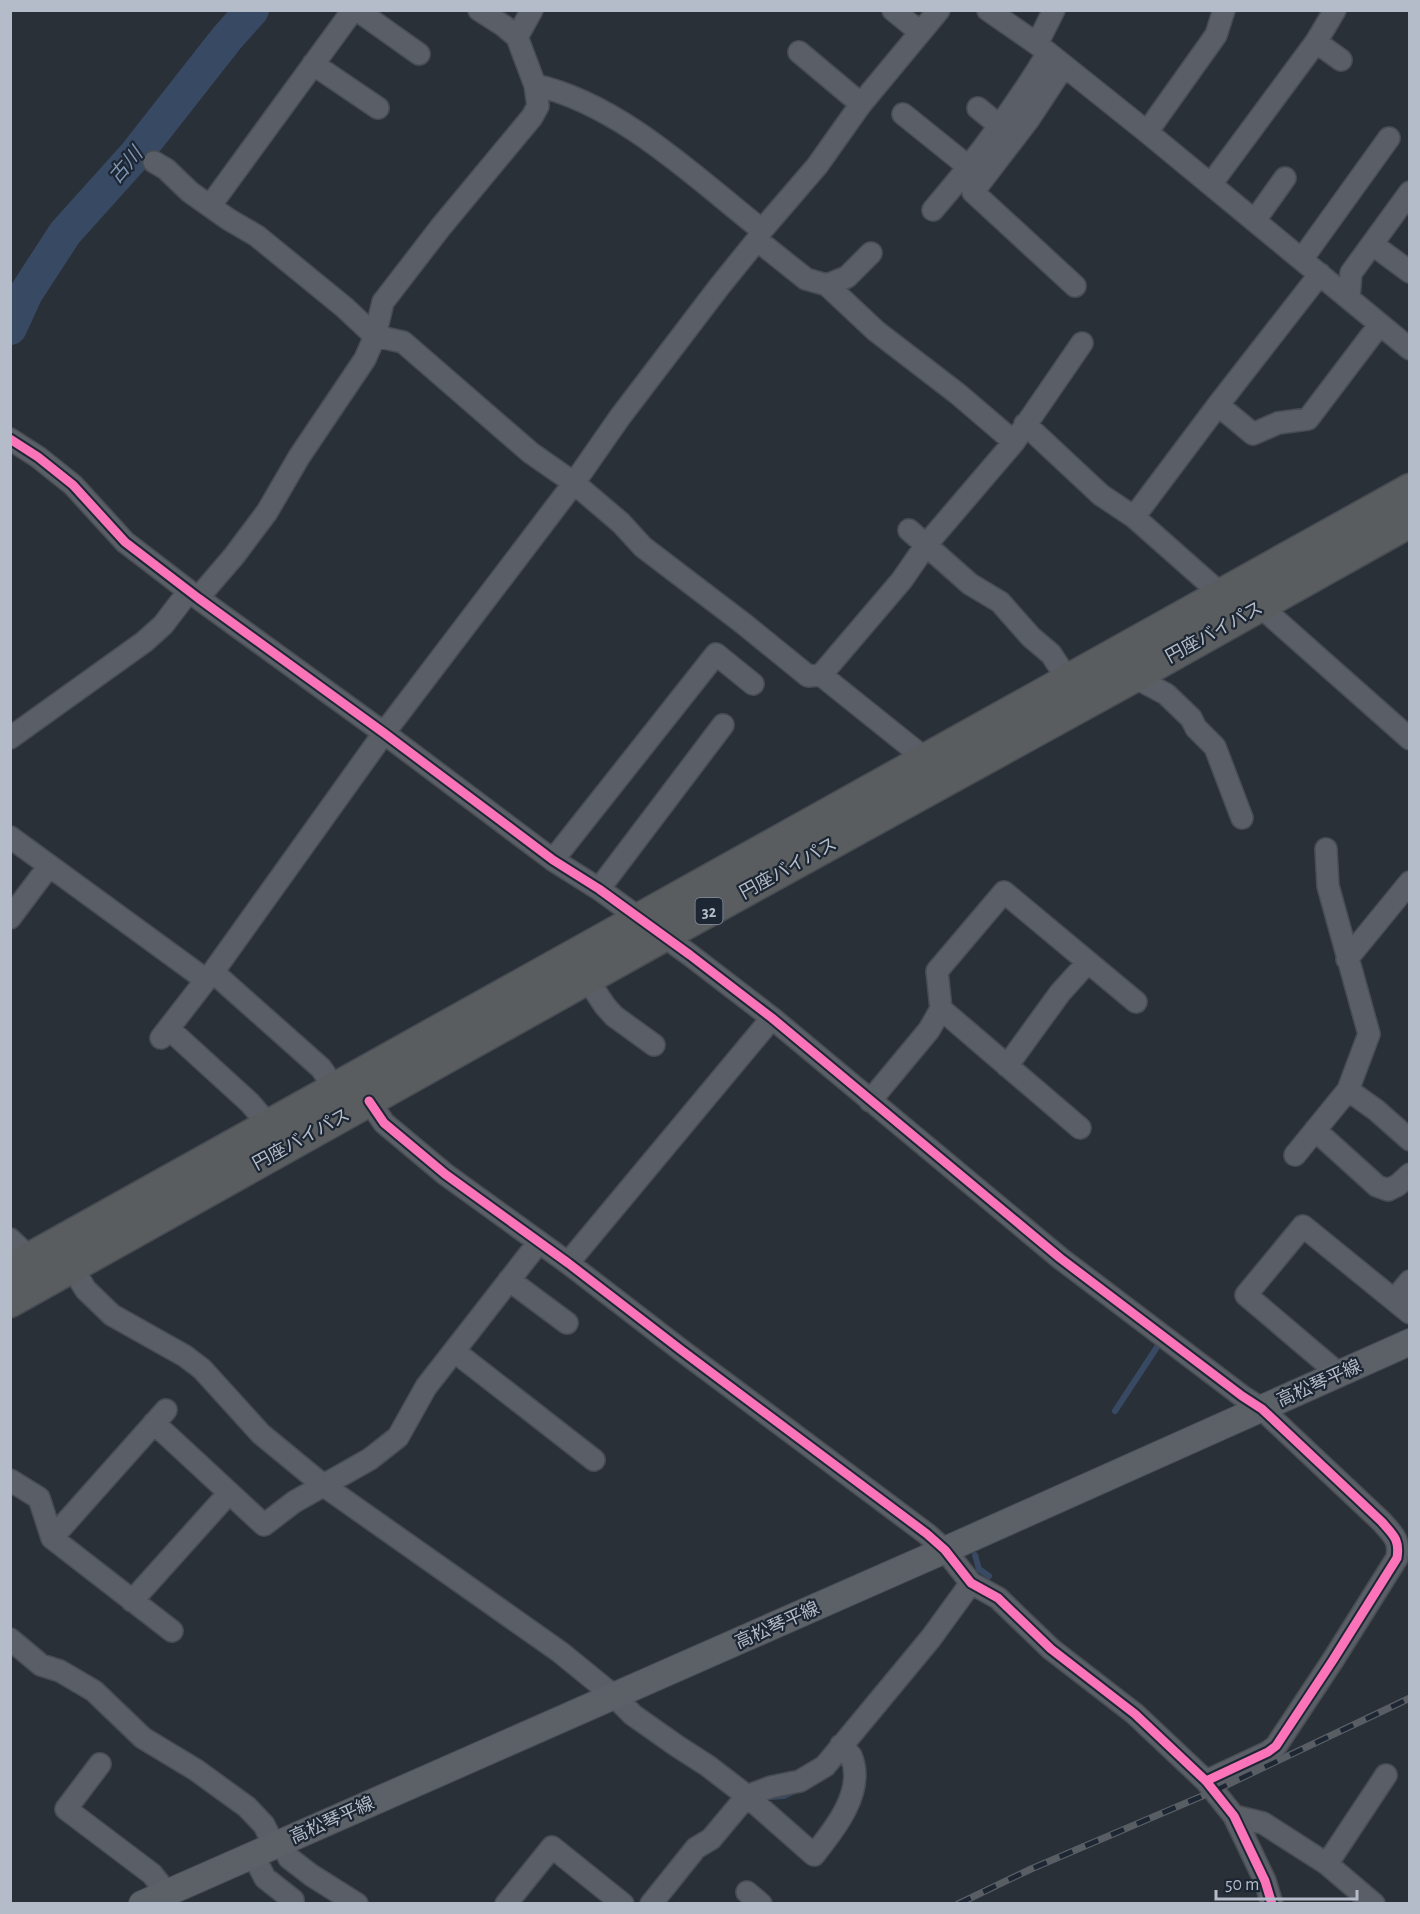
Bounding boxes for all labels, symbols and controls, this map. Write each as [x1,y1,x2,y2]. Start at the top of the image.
water label: 古川 [104,142,148,187]
street label: 円座バイパス [1163,598,1266,667]
street label: 円座バイパス [737,834,840,903]
road number: 32 [696,898,722,924]
street label: 円座バイパス [250,1105,353,1174]
street label: 高松琴平線 [1274,1356,1364,1410]
street label: 高松琴平線 [732,1598,822,1652]
street label: 高松琴平線 [287,1793,377,1847]
scale bar [1216,1863,1357,1901]
text: 50 m [1225,1876,1259,1894]

